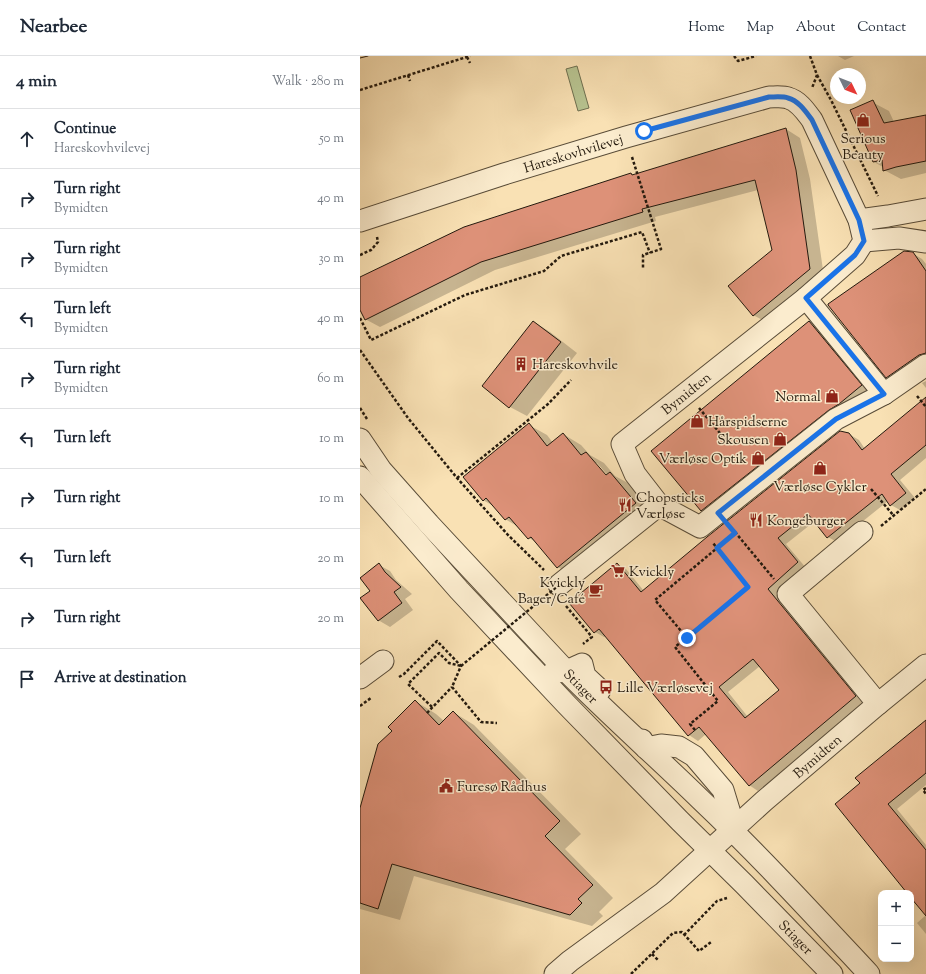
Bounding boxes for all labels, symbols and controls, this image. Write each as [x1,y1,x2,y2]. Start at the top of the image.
text: Nearbee [20,14,87,41]
text: Home [688,18,725,38]
text: Map [747,18,774,38]
text: About [796,18,835,38]
text: Contact [857,18,906,38]
north arrow [830,68,866,104]
text: 4 min [16,70,57,94]
text: Walk · 280 m [272,73,344,91]
shop icon: Serious Beauty [855,112,871,128]
text: Continue [54,119,116,140]
route start [635,122,653,140]
icon: ahead [16,128,38,150]
text: 50 m [319,130,344,148]
street label: Hareskovhvilevej [521,130,626,180]
place label: Serious Beauty [840,130,886,166]
text: Hareskovhvilevej [54,140,150,158]
text: Turn right [54,179,120,200]
icon: right [16,188,38,210]
text: 40 m [317,190,344,208]
text: Bymidten [54,200,108,218]
text: Turn right [54,239,120,260]
icon: right [16,248,38,270]
text: 30 m [318,250,344,268]
text: Bymidten [54,260,108,278]
text: Turn left [54,299,111,320]
icon: left [16,308,38,330]
text: 40 m [317,310,344,328]
text: Bymidten [54,320,108,338]
building icon: Hareskovhvile [513,356,529,372]
place label: Hareskovhvile [532,356,618,376]
text: Turn right [54,359,120,380]
icon: right [16,368,38,390]
street label: Bymidten [658,368,716,421]
text: 60 m [317,370,344,388]
text: Bymidten [54,380,108,398]
place label: Normal [775,388,821,408]
shop icon: Normal [824,388,840,404]
shop icon: Hårspidserne [689,413,705,429]
place label: Hårspidserne [708,413,788,433]
icon: left [16,428,38,450]
text: Turn left [54,428,111,449]
text: 10 m [319,430,344,448]
place label: Skousen [717,431,769,451]
shop icon: Skousen [772,431,788,447]
place label: Værløse Optik [659,450,747,470]
shop icon: Værløse Optik [750,450,766,466]
shop icon: Værløse Cykler [812,460,828,476]
place label: Værløse Cykler [773,478,867,498]
icon: right [16,488,38,510]
text: Turn right [54,488,120,509]
place label: Chopsticks Værløse [636,489,704,525]
text: 10 m [319,490,344,508]
restaurant icon: Chopsticks Værløse [617,497,633,513]
restaurant icon: Kongeburger [748,512,764,528]
place label: Kongeburger [767,512,846,532]
icon: left [16,548,38,570]
text: Turn left [54,548,111,569]
text: 20 m [318,550,344,568]
supermarket icon: Kvickly [610,563,626,579]
place label: Kvickly [629,563,674,583]
place label: Kvickly Bager/Café [518,574,585,610]
cafe icon: Kvickly Bager/Café [588,582,604,598]
icon: right [16,608,38,630]
text: Turn right [54,608,120,629]
text: 20 m [318,610,344,628]
route end [678,629,696,647]
street label: Stiager [558,666,602,710]
icon: arrive [16,668,38,690]
text: Arrive at destination [54,668,187,689]
bus stop icon: Lille Værløsevej [598,679,614,695]
place label: Lille Værløsevej [617,679,713,699]
street label: Bymidten [790,731,847,784]
public building icon: Furesø Rådhus [438,778,454,794]
place label: Furesø Rådhus [457,778,546,798]
map controls [878,890,914,962]
button: + [878,890,914,926]
street label: Stiager [773,917,817,961]
button: − [878,926,914,962]

